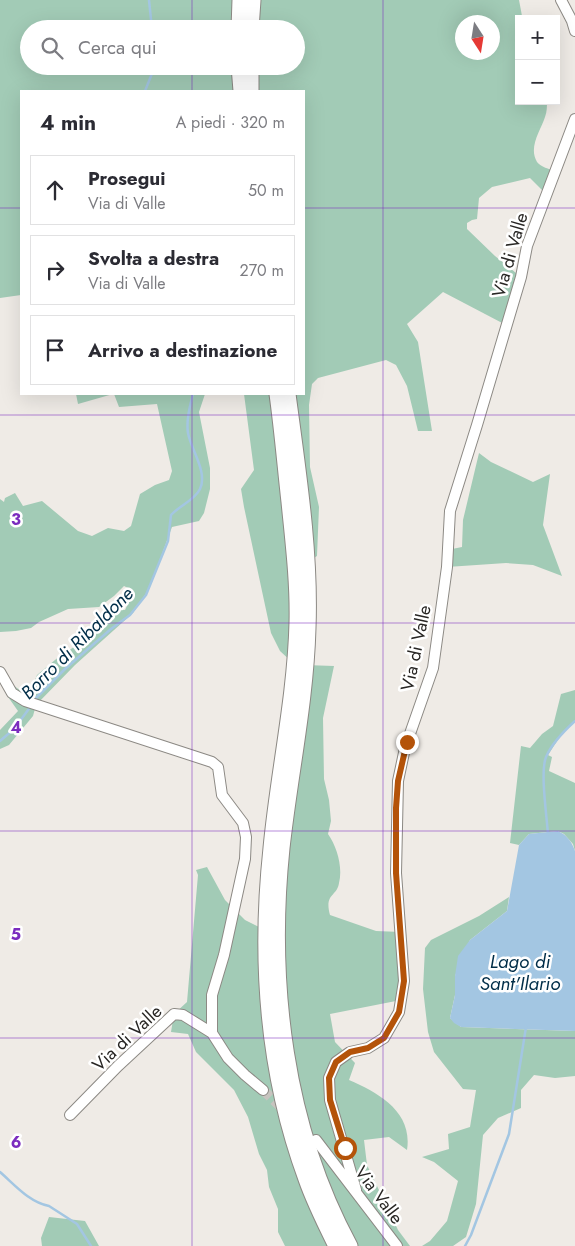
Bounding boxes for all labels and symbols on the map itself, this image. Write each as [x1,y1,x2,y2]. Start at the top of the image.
north arrow [455,15,500,60]
street label: Via di Valle [485,209,535,301]
text: 3 [11,508,21,531]
water label: Borro di Ribaldone [15,580,140,705]
street label: Via di Valle [394,603,438,693]
text: 4 [10,716,22,739]
route end [396,731,419,754]
text: 5 [11,923,21,946]
water label: Lago di Sant'Ilario [480,948,560,997]
street label: Via di Valle [86,999,168,1077]
text: 6 [11,1131,21,1154]
route start [334,1137,357,1160]
street label: Via Valle [348,1160,410,1230]

